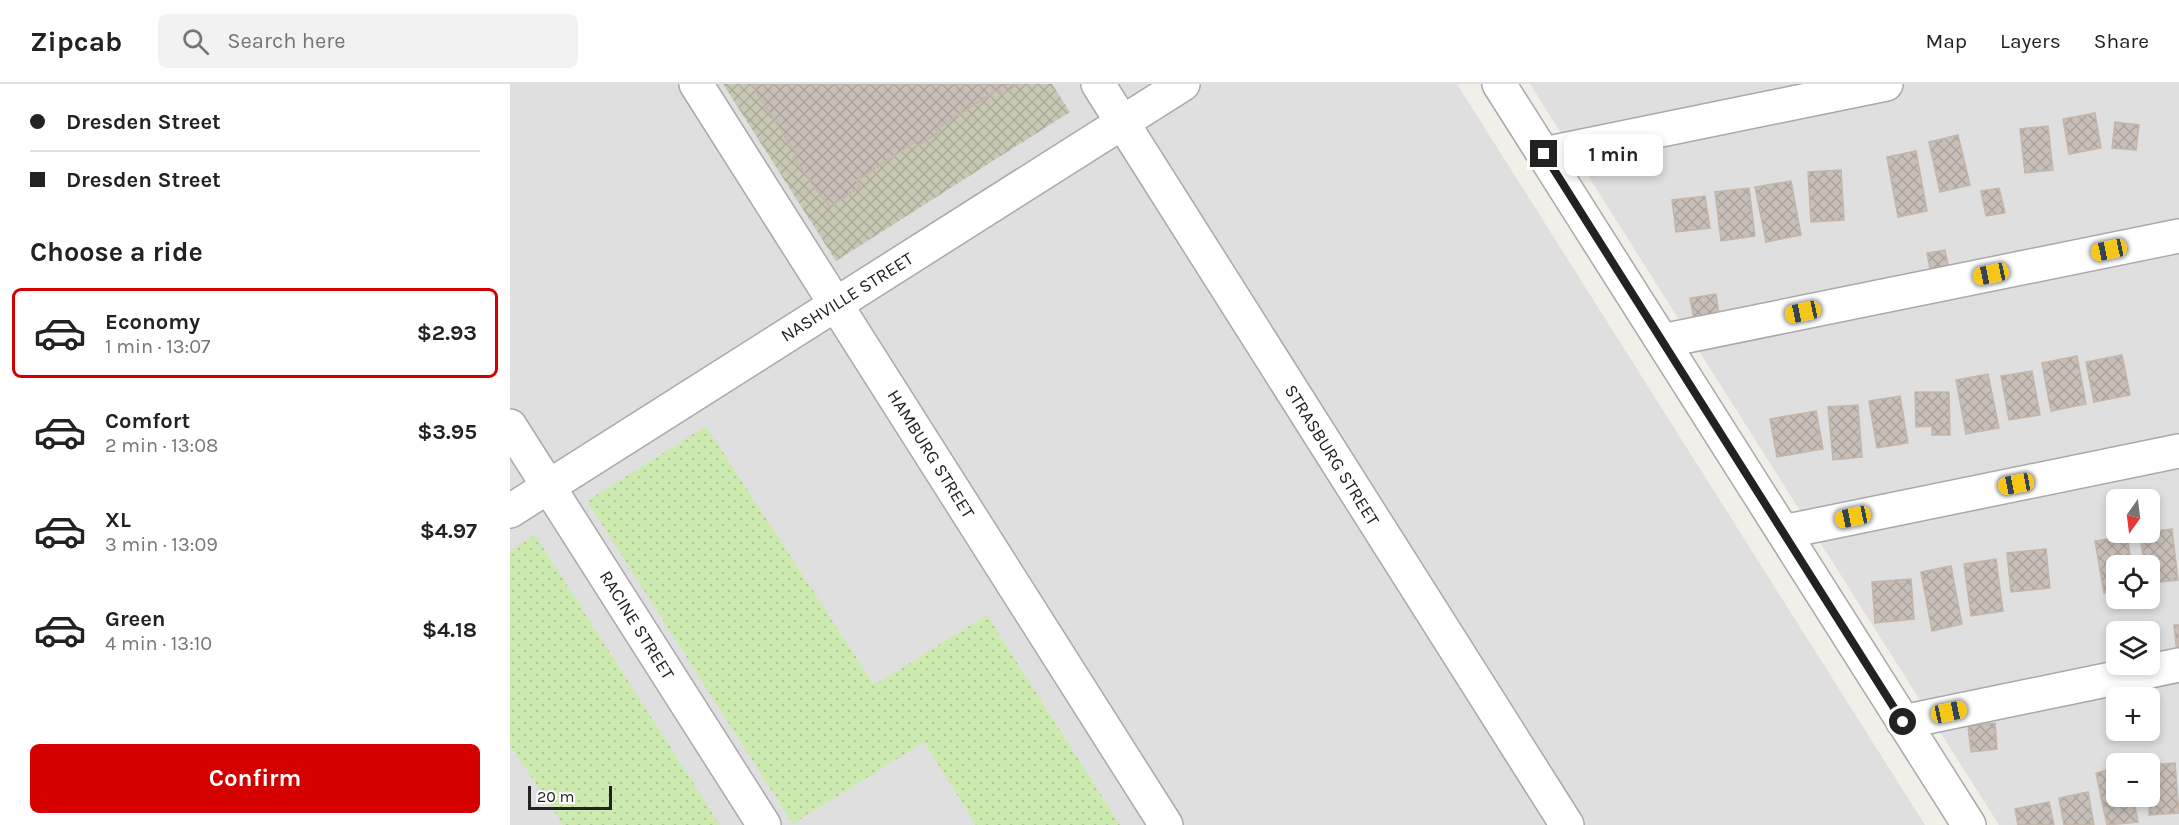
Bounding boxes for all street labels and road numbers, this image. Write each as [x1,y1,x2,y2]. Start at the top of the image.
street label: NASHVILLE STREET [777,247,917,347]
street label: STRASBURG STREET [1280,380,1384,530]
street label: HAMBURG STREET [883,386,979,522]
street label: RACINE STREET [595,566,679,684]

